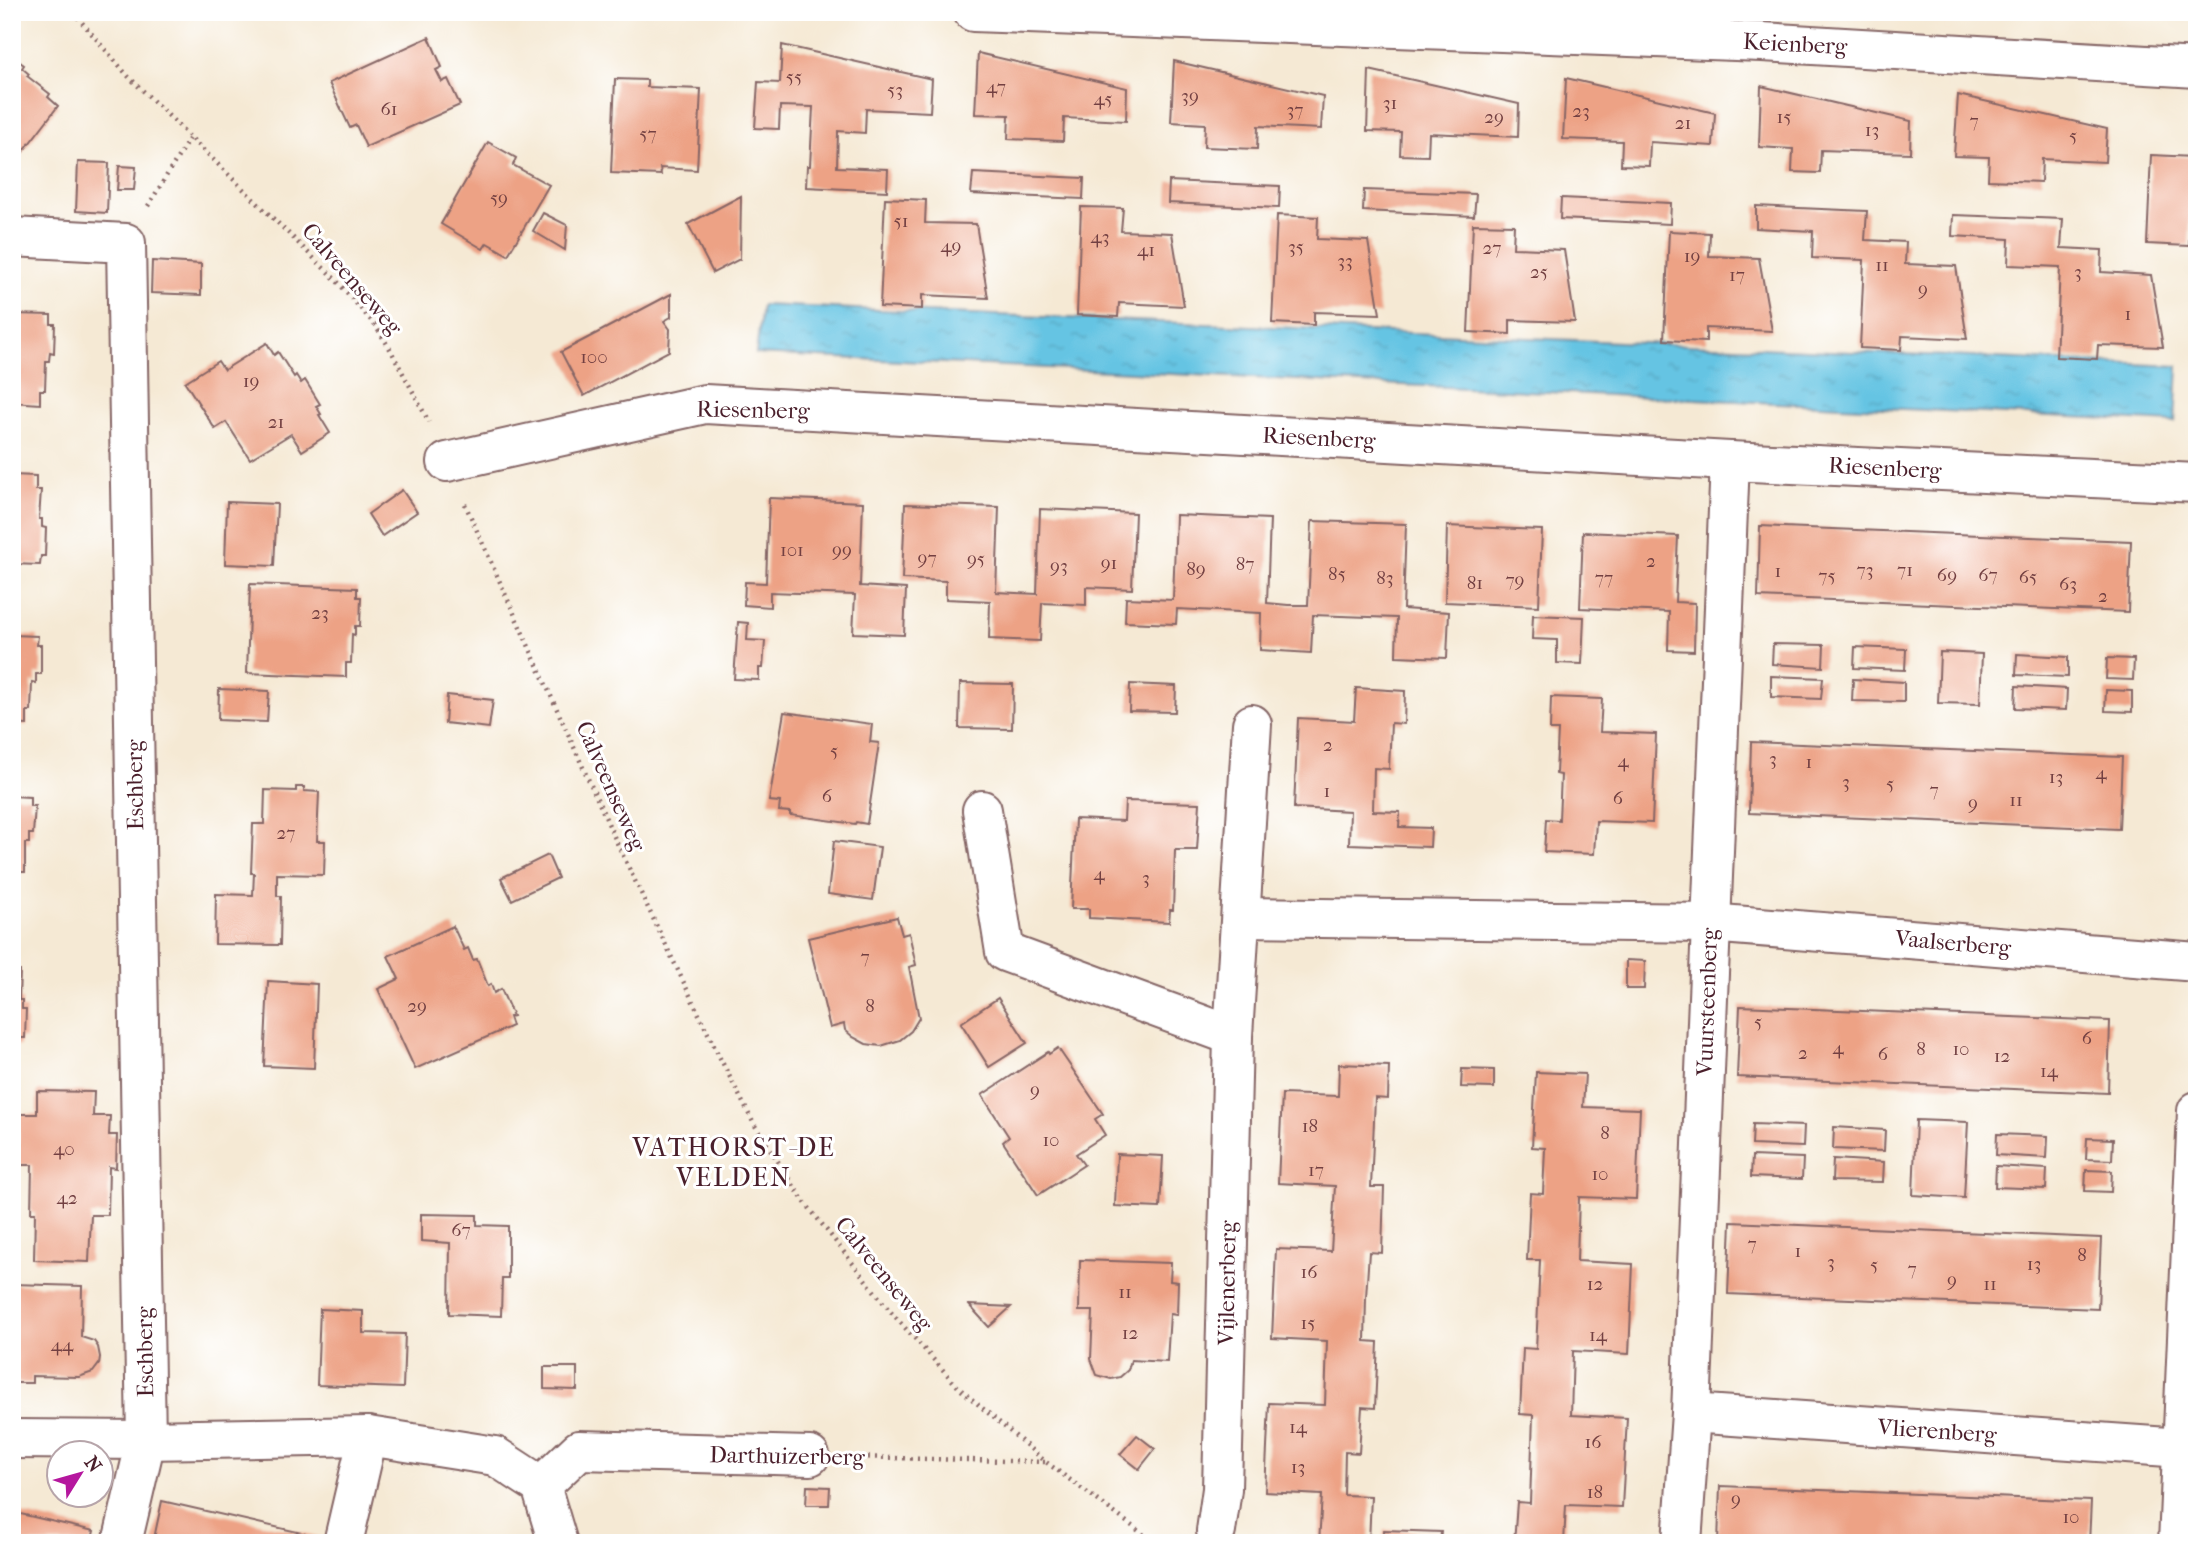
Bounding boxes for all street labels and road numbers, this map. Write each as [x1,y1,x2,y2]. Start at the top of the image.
street label: Keienberg [1742,28,1849,60]
street label: Calveenseweg [296,218,408,341]
street label: Riesenberg [696,396,811,424]
street label: Riesenberg [1262,422,1377,454]
street label: Riesenberg [1828,452,1943,484]
street label: Calveenseweg [570,717,652,856]
street label: Eschberg [121,739,149,831]
street label: Vaalserberg [1893,924,2013,962]
street label: Vuursteenberg [1691,927,1723,1078]
street label: Calveenseweg [830,1211,939,1337]
street label: Vijlenerberg [1212,1220,1242,1347]
street label: Eschberg [131,1306,159,1398]
street label: Vlierenberg [1875,1413,1998,1449]
street label: Darthuizerberg [709,1441,866,1471]

